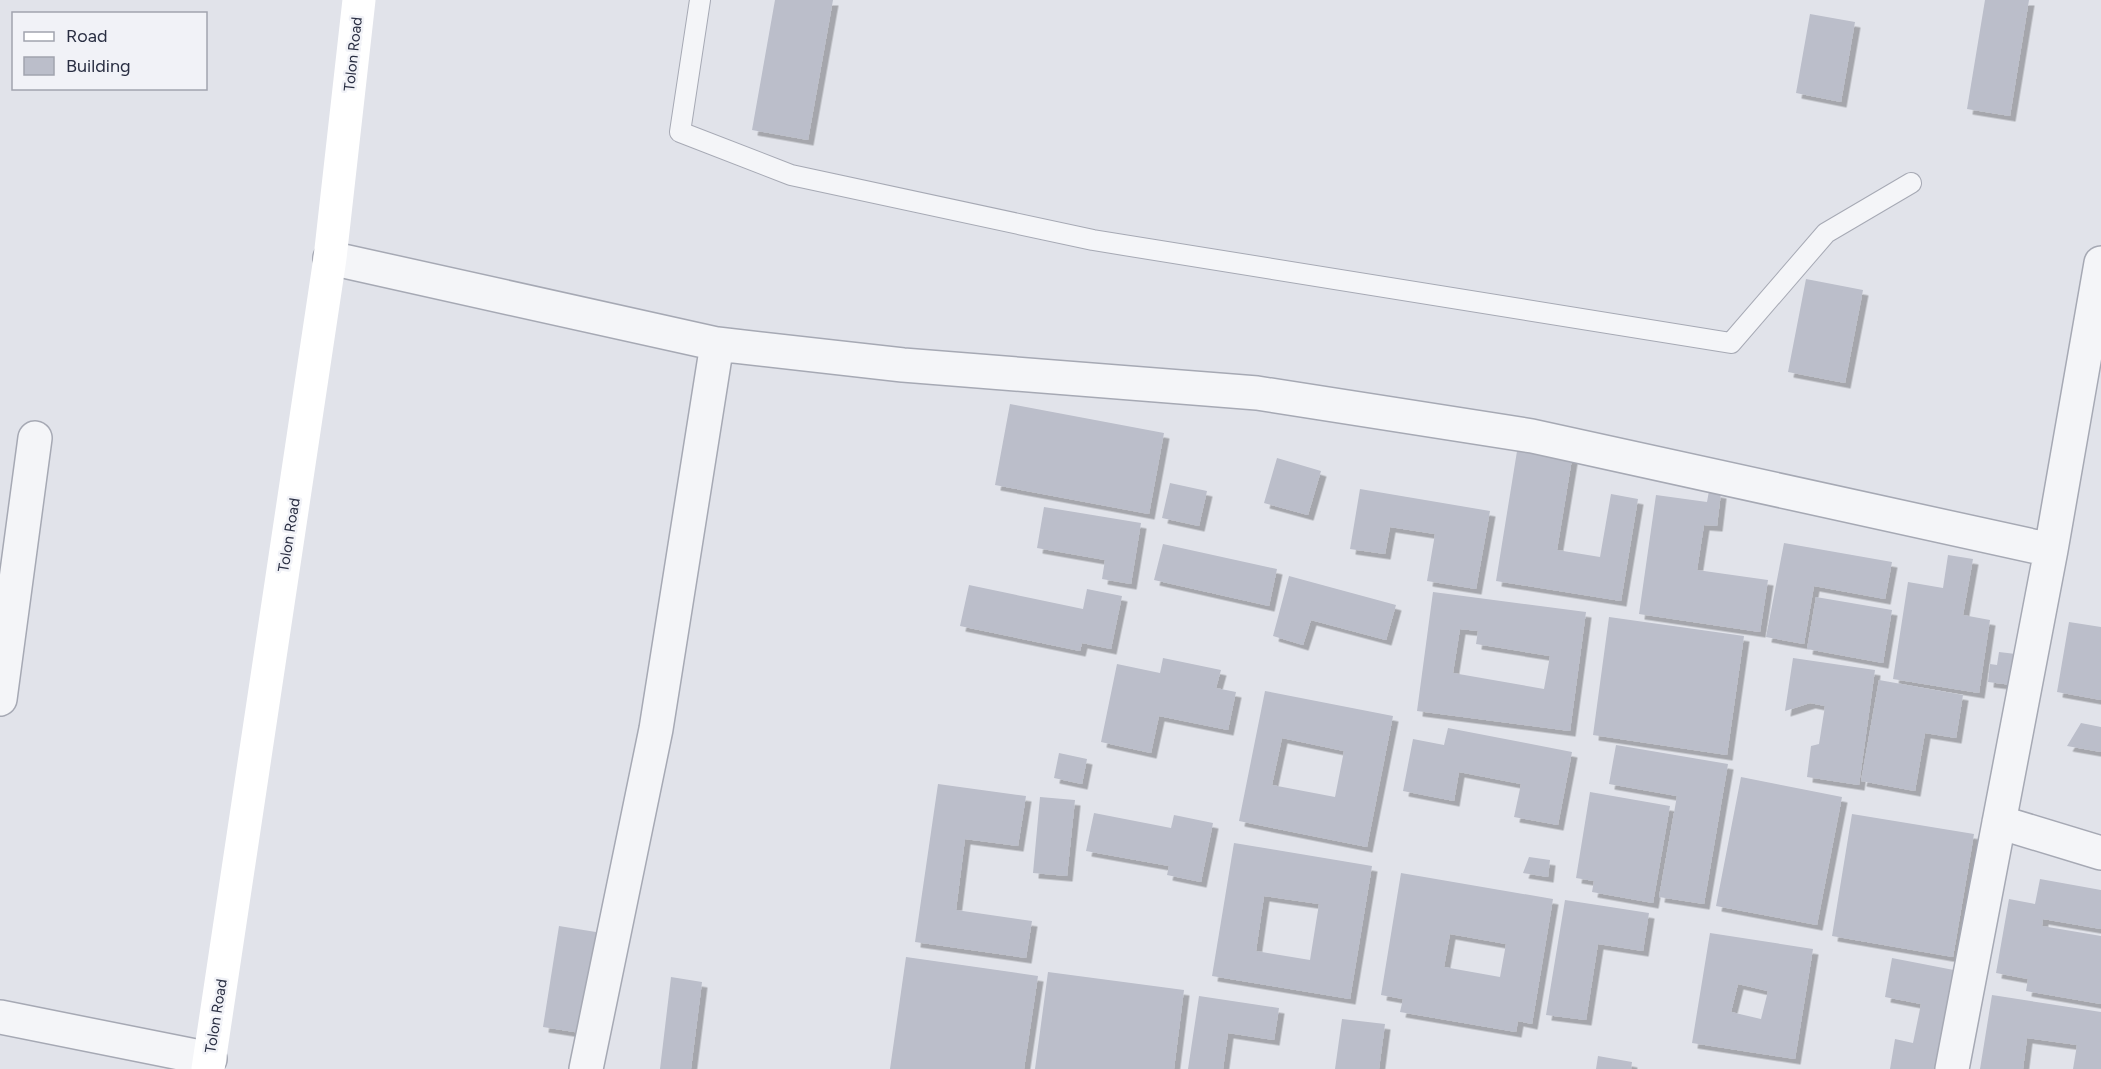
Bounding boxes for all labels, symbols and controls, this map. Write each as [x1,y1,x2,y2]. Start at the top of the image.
legend [12,12,207,90]
street label: Tolon Road [340,16,366,92]
text: Road [66,25,107,47]
text: Building [66,55,131,77]
street label: Tolon Road [274,497,304,573]
street label: Tolon Road [201,978,231,1054]

